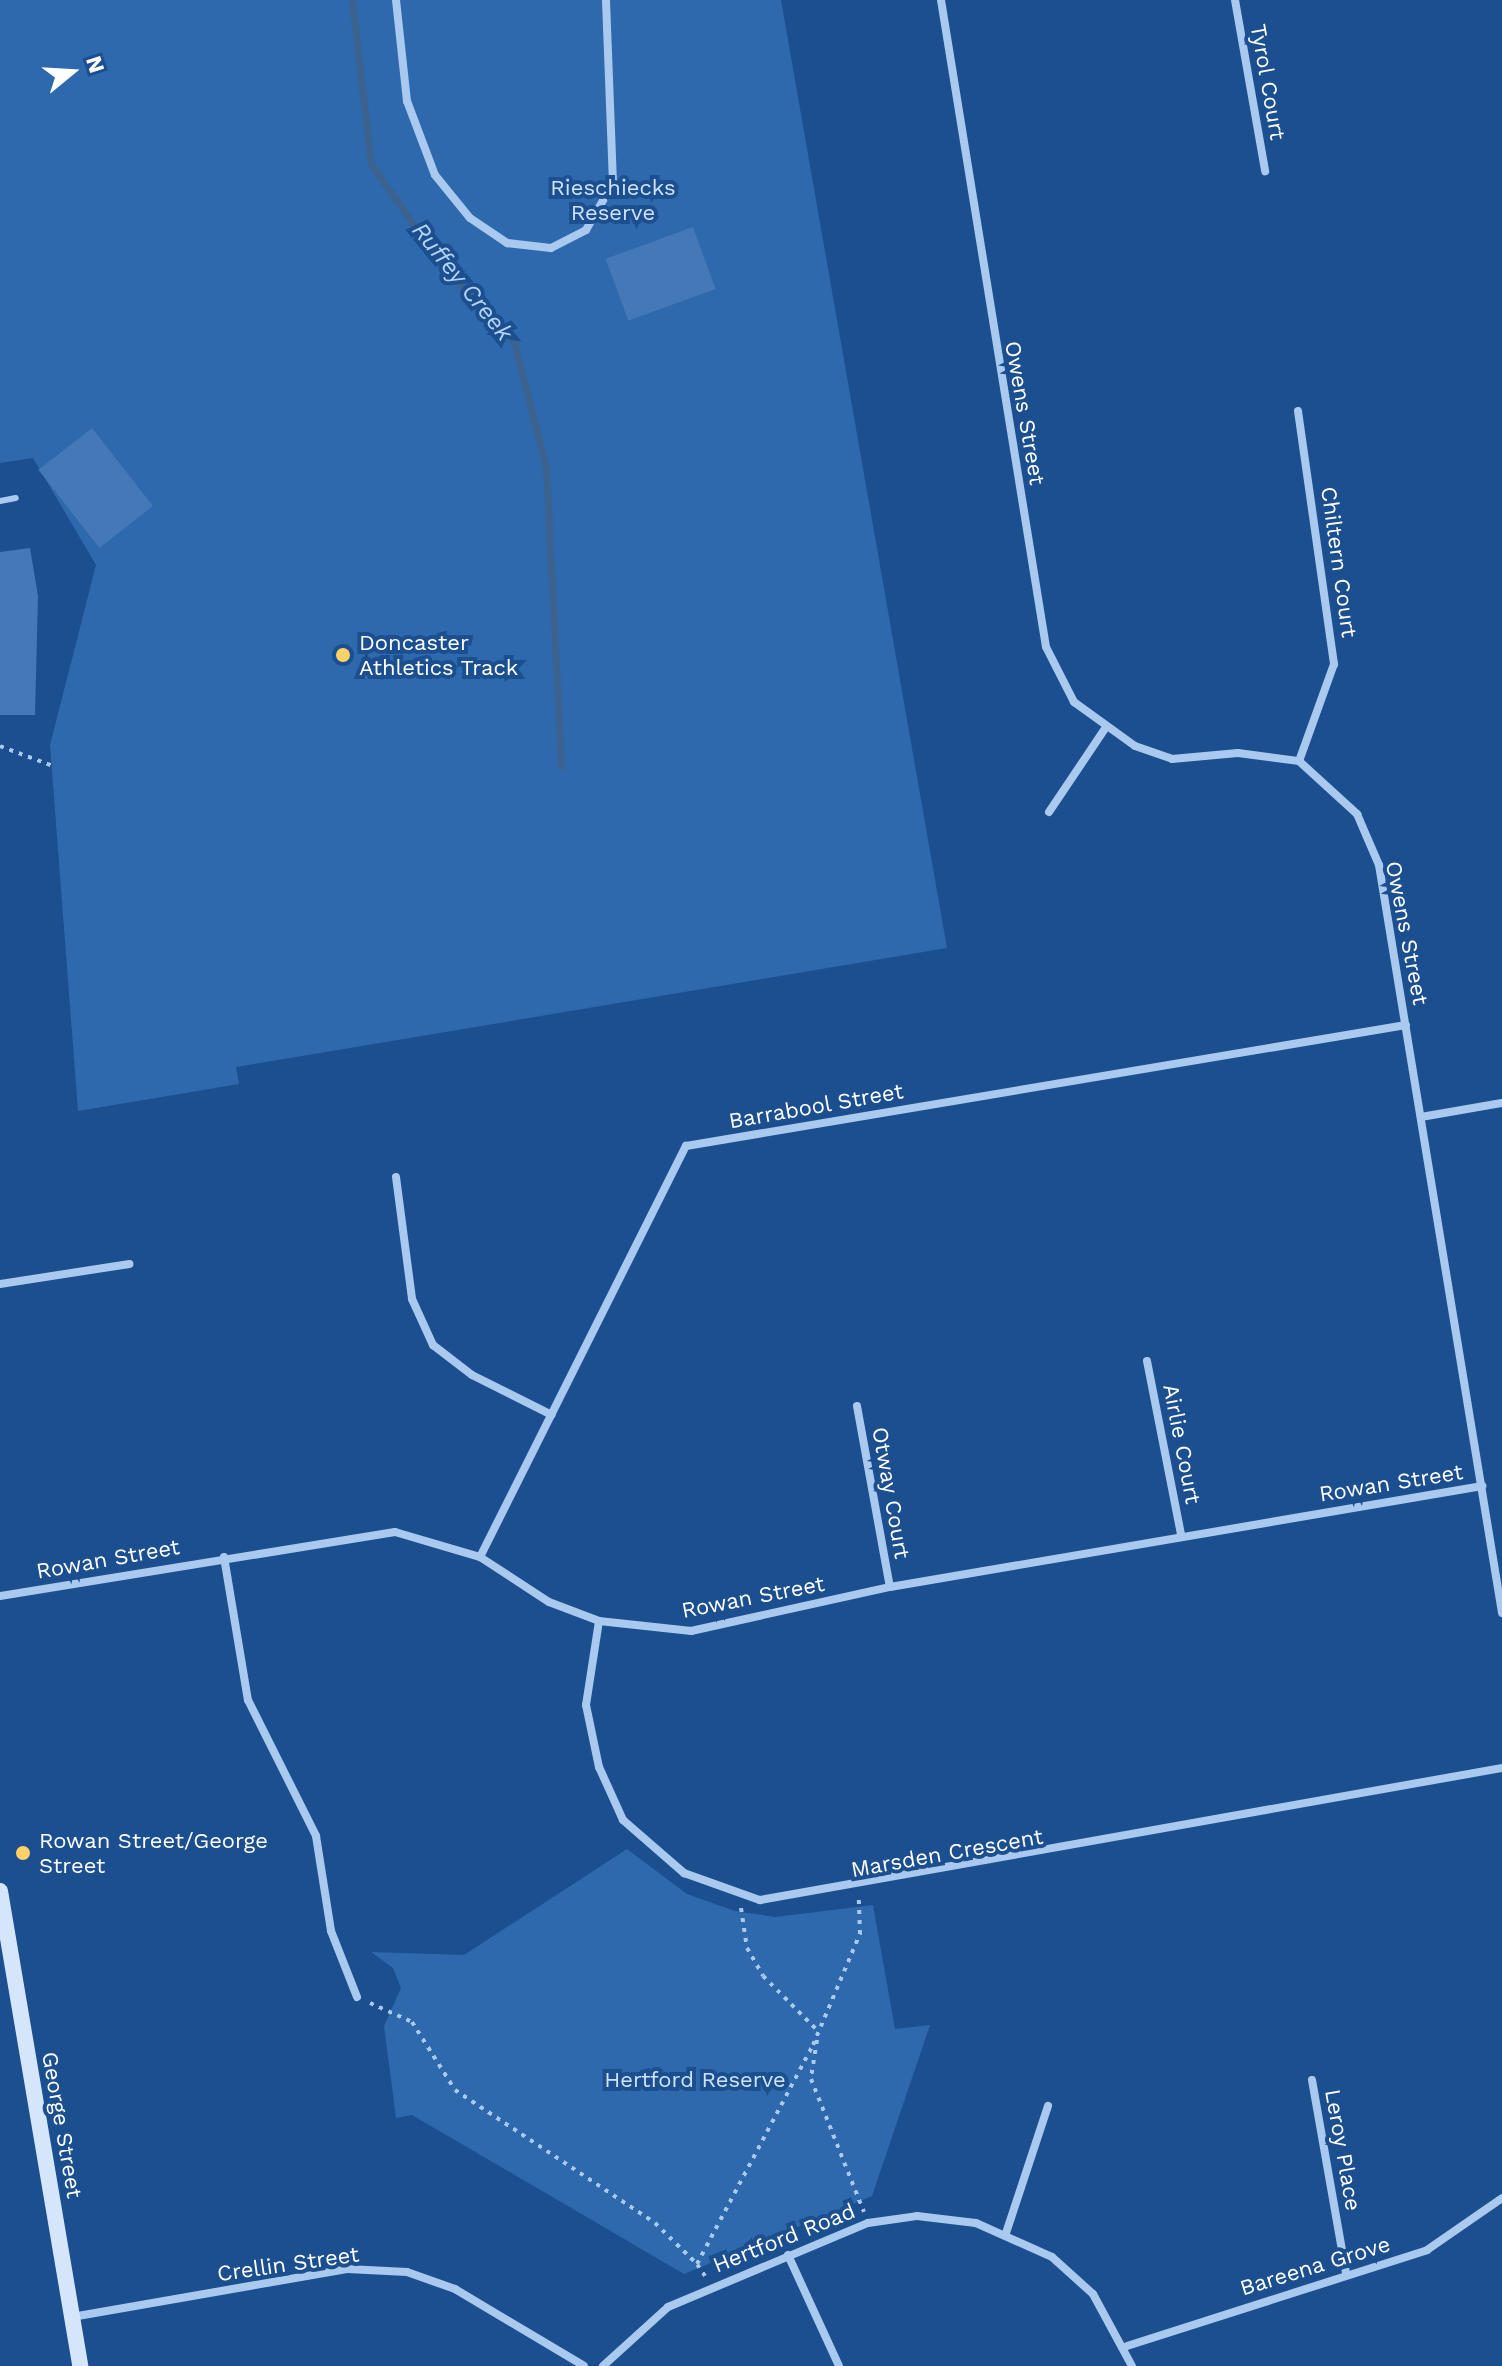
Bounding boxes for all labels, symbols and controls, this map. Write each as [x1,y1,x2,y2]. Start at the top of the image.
street label: Tyrol Court [1245,21,1291,143]
north arrow [32,32,112,112]
text: N [81,53,110,76]
park label: Rieschiecks Reserve [550,174,676,226]
water label: Ruffey Creek [405,217,519,347]
street label: Owens Street [999,339,1051,487]
street label: Chiltern Court [1315,485,1363,639]
place label: Doncaster Athletics Track [359,629,519,680]
marker: Doncaster Athletics Track [334,646,352,664]
street label: Owens Street [1380,859,1434,1007]
street label: Barrabool Street [726,1078,906,1134]
street label: Airlie Court [1157,1382,1207,1506]
street label: Otway Court [866,1425,916,1561]
street label: Rowan Street [1317,1459,1465,1507]
street label: Rowan Street [34,1533,182,1585]
street label: Rowan Street [679,1570,827,1624]
street label: Marsden Crescent [849,1823,1045,1883]
place label: Rowan Street/George Street [39,1827,268,1878]
marker: Rowan Street/George Street [14,1844,32,1862]
street label: George Street [36,2050,88,2200]
park label: Hertford Reserve [604,2067,786,2093]
street label: Leroy Place [1319,2087,1367,2213]
street label: Hertford Road [709,2197,859,2279]
street label: Bareena Grove [1236,2231,1394,2301]
street label: Crellin Street [215,2241,361,2287]

